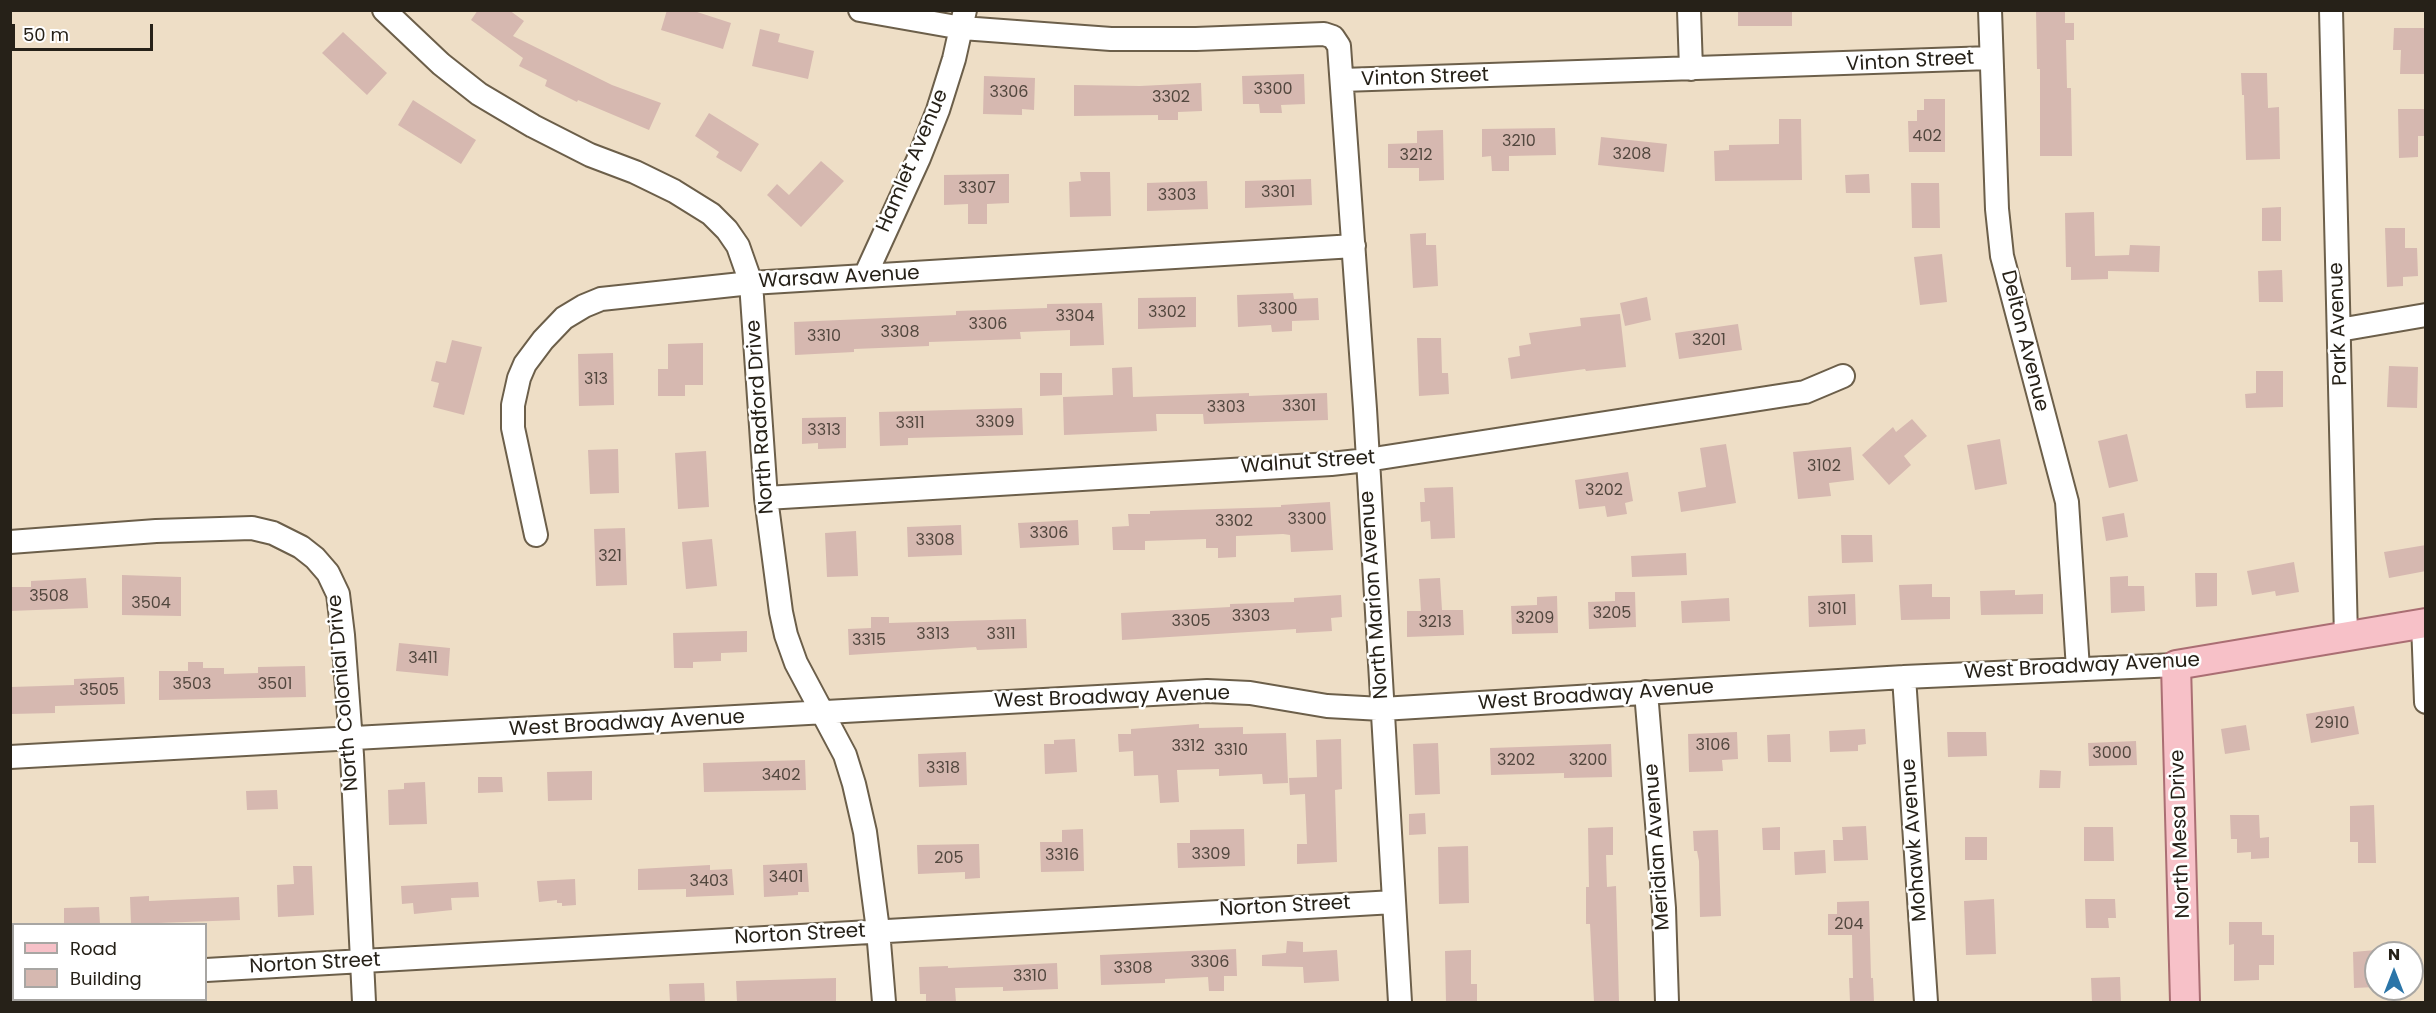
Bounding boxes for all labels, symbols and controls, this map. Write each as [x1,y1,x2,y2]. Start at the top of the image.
scale bar [15,12,156,50]
text: 50 m [23,22,69,47]
street label: Vinton Street [1845,47,1975,77]
street label: Vinton Street [1361,64,1489,92]
house number: 3300 [1254,80,1292,100]
house number: 3306 [989,83,1029,103]
street label: Hamlet Avenue [872,86,954,236]
house number: 3302 [1152,88,1190,108]
house number: 402 [1912,127,1942,147]
house number: 3210 [1502,132,1536,152]
house number: 3208 [1613,145,1651,165]
house number: 3212 [1400,146,1432,166]
house number: 3307 [958,179,996,199]
house number: 3301 [1261,183,1295,203]
house number: 3303 [1158,186,1196,206]
street label: Warsaw Avenue [758,262,920,294]
street label: Park Avenue [2325,262,2353,386]
street label: Delton Avenue [1995,268,2053,414]
house number: 3300 [1259,300,1297,320]
house number: 3302 [1148,303,1186,323]
house number: 3304 [1056,307,1094,327]
house number: 3306 [968,315,1008,335]
street label: North Radford Drive [742,319,780,515]
house number: 3308 [881,323,919,343]
house number: 3310 [807,327,841,347]
house number: 3201 [1692,331,1726,351]
house number: 313 [584,370,608,390]
house number: 3301 [1282,397,1316,417]
house number: 3303 [1207,398,1245,418]
house number: 3309 [976,413,1014,433]
house number: 3311 [895,414,925,434]
house number: 3313 [807,421,841,441]
street label: Walnut Street [1240,446,1376,480]
house number: 3102 [1807,457,1841,477]
house number: 3202 [1585,481,1623,501]
street label: North Marion Avenue [1356,490,1394,700]
house number: 3300 [1288,510,1326,530]
house number: 3302 [1215,512,1253,532]
house number: 3306 [1029,524,1069,544]
house number: 3308 [916,531,954,551]
house number: 321 [598,547,622,567]
house number: 3508 [29,587,69,607]
house number: 3504 [131,594,171,614]
street label: North Colonial Drive [323,594,365,792]
house number: 3101 [1817,600,1847,620]
house number: 3205 [1593,604,1631,624]
house number: 3303 [1232,607,1270,627]
house number: 3209 [1516,609,1554,629]
house number: 3305 [1172,612,1210,632]
house number: 3213 [1418,613,1452,633]
house number: 3313 [916,625,950,645]
house number: 3311 [986,625,1016,645]
house number: 3315 [852,631,886,651]
house number: 3411 [408,649,438,669]
street label: West Broadway Avenue [1963,649,2201,685]
house number: 3503 [173,675,211,695]
house number: 3501 [258,675,292,695]
street label: West Broadway Avenue [1477,676,1715,716]
house number: 3505 [79,681,119,701]
street label: West Broadway Avenue [994,682,1230,714]
street label: West Broadway Avenue [508,706,746,742]
house number: 2910 [2315,714,2349,734]
house number: 3106 [1696,736,1730,756]
house number: 3312 [1171,737,1205,757]
house number: 3310 [1214,741,1248,761]
house number: 3000 [2092,744,2132,764]
street label: North Mesa Drive [2166,749,2196,919]
house number: 3202 [1497,751,1535,771]
house number: 3200 [1569,751,1607,771]
street label: Mohawk Avenue [1897,758,1933,922]
house number: 3318 [926,759,960,779]
street label: Meridian Avenue [1640,763,1676,931]
house number: 3402 [762,766,800,786]
house number: 3309 [1192,845,1230,865]
house number: 3316 [1045,846,1079,866]
house number: 205 [934,849,964,869]
house number: 3401 [769,868,803,888]
house number: 3403 [690,872,728,892]
street label: Norton Street [1219,892,1351,922]
house number: 204 [1834,915,1864,935]
street label: Norton Street [734,920,866,950]
legend [12,923,207,1001]
text: Road [70,936,117,961]
north arrow [2364,941,2424,1001]
text: N [2388,943,2400,966]
street label: Norton Street [249,949,381,979]
house number: 3306 [1190,953,1230,973]
house number: 3308 [1114,959,1152,979]
text: Building [70,966,142,991]
house number: 3310 [1013,967,1047,987]

